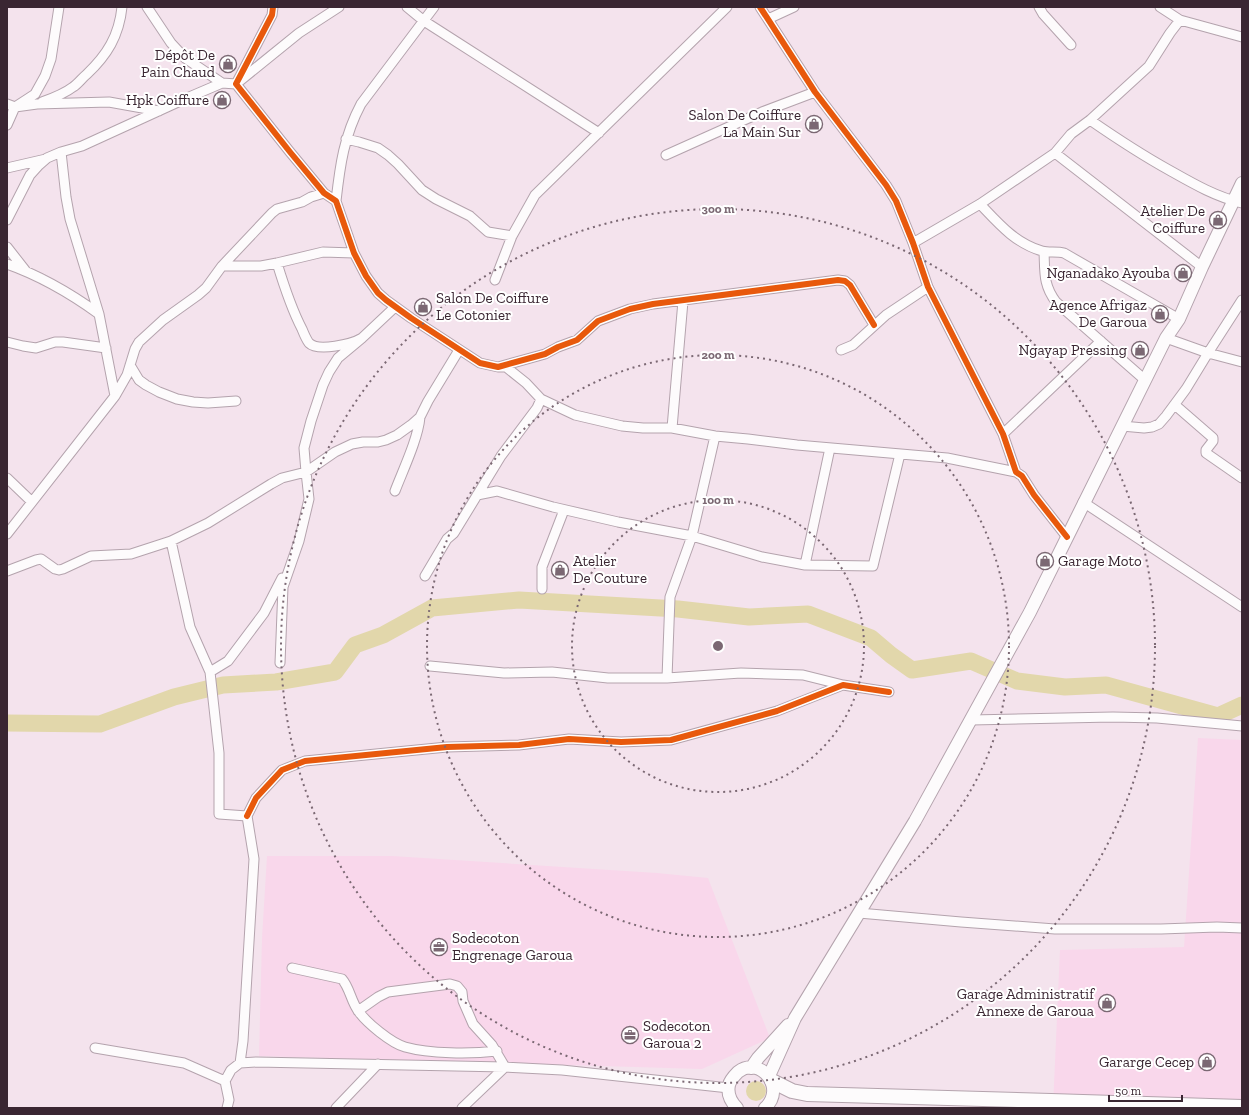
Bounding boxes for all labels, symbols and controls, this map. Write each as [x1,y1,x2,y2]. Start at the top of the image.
place label: Dépôt De Pain Chaud [141,46,216,81]
shop icon: Dépôt De Pain Chaud [218,54,238,74]
shop icon: Hpk Coiffure [212,90,232,110]
place label: Hpk Coiffure [126,91,209,109]
place label: Salon De Coiffure La Main Sur [688,106,801,141]
shop icon: Salon De Coiffure La Main Sur [804,114,824,134]
text: 300 m [702,202,735,216]
place label: Atelier De Coiffure [1141,202,1205,237]
shop icon: Atelier De Coiffure [1208,210,1228,230]
shop icon: Nganadako Ayouba [1173,263,1193,283]
place label: Nganadako Ayouba [1046,264,1170,282]
place label: Salon De Coiffure Le Cotonier [436,289,549,324]
place label: Agence Afrigaz De Garoua [1049,296,1147,331]
shop icon: Salon De Coiffure Le Cotonier [413,297,433,317]
shop icon: Agence Afrigaz De Garoua [1150,304,1170,324]
shop icon: Ngayap Pressing [1130,340,1150,360]
place label: Ngayap Pressing [1018,341,1127,359]
text: 200 m [701,348,735,362]
text: 100 m [702,493,734,507]
shop icon: Garage Moto [1035,551,1055,571]
place label: Atelier De Couture [573,552,647,587]
place label: Garage Moto [1058,552,1142,570]
shop icon: Atelier De Couture [550,560,570,580]
centre of rings [711,639,725,653]
place label: Sodecoton Engrenage Garoua [452,929,573,964]
office icon: Sodecoton Engrenage Garoua [429,937,449,957]
place label: Garage Administratif Annexe de Garoua [957,985,1095,1020]
shop icon: Garage Administratif Annexe de Garoua [1097,993,1117,1013]
place label: Sodecoton Garoua 2 [643,1017,711,1052]
office icon: Sodecoton Garoua 2 [620,1025,640,1045]
shop icon: Gararge Cecep [1197,1052,1217,1072]
place label: Gararge Cecep [1099,1053,1194,1071]
scale bar [1109,1077,1182,1103]
text: 50 m [1115,1084,1142,1098]

